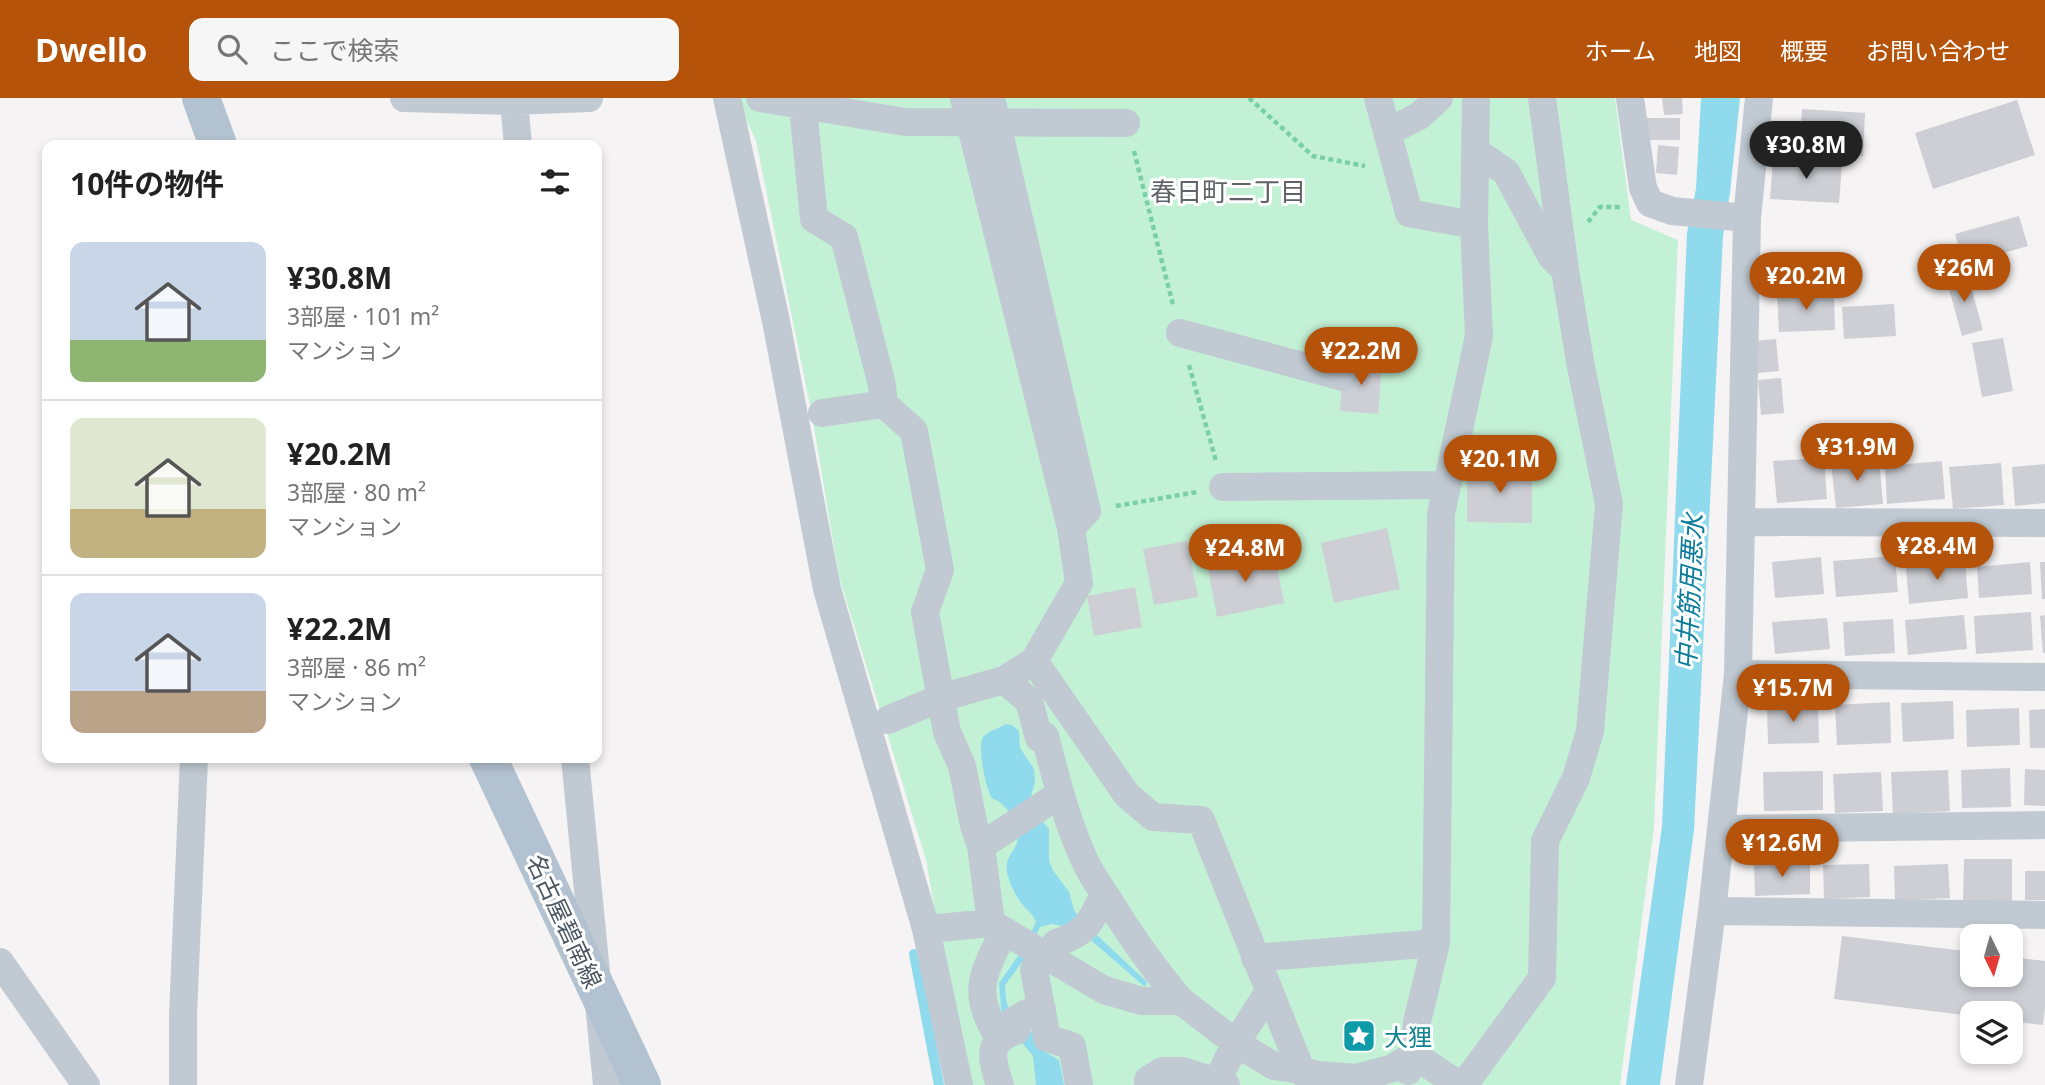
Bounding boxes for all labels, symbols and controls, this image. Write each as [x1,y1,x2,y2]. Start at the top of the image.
search box [189,18,679,81]
text: Dwello [35,27,147,72]
icon: search [213,30,251,68]
text: ここで検索 [269,32,399,68]
text: ホーム [1585,34,1656,67]
text: 地図 [1694,34,1742,67]
text: 概要 [1780,34,1828,67]
text: お問い合わせ [1866,34,2010,67]
pin: ¥30.8M [1749,122,1863,181]
text: ¥30.8M [1766,128,1846,160]
text: 10件の物件 [70,163,224,204]
icon: filters [536,163,574,201]
district label: 春日町二丁目 [1150,173,1306,209]
pin: ¥26M [1923,244,2005,304]
text: ¥26M [1933,251,1995,283]
pin: ¥20.2M [1749,252,1863,312]
text: ¥30.8M [287,257,392,298]
text: ¥20.2M [1766,259,1846,291]
icon: home [126,270,210,354]
text: 3部屋 · 101 m² [287,300,439,332]
pin: ¥22.2M [1304,328,1418,387]
text: マンション [287,334,402,366]
text: ¥22.2M [1321,334,1401,366]
pin: ¥31.9M [1800,424,1914,483]
text: ¥31.9M [1817,430,1897,462]
text: ¥20.2M [287,433,392,474]
pin: ¥20.1M [1443,436,1557,495]
text: ¥20.1M [1460,442,1540,474]
icon: home [126,446,210,530]
text: 3部屋 · 80 m² [287,476,426,508]
text: マンション [287,510,402,542]
water label: 中井筋用悪水 [1667,510,1711,671]
pin: ¥28.4M [1880,522,1994,582]
pin: ¥24.8M [1188,524,1302,584]
text: ¥28.4M [1897,529,1977,561]
text: ¥24.8M [1205,531,1285,563]
text: ¥22.2M [287,608,392,649]
icon: home [126,621,210,705]
text: 3部屋 · 86 m² [287,651,426,683]
pin: ¥15.7M [1736,664,1850,724]
text: ¥15.7M [1753,671,1833,703]
text: マンション [287,685,402,717]
pin: ¥12.6M [1725,820,1839,879]
text: ¥12.6M [1742,826,1822,858]
street label: 名古屋碧南線 [520,849,610,993]
north arrow [1960,924,2023,987]
map controls [1960,924,2023,1064]
button: layers [1960,1001,2023,1064]
place icon: 大狸 [1340,1017,1378,1055]
place label: 大狸 [1384,1020,1432,1053]

